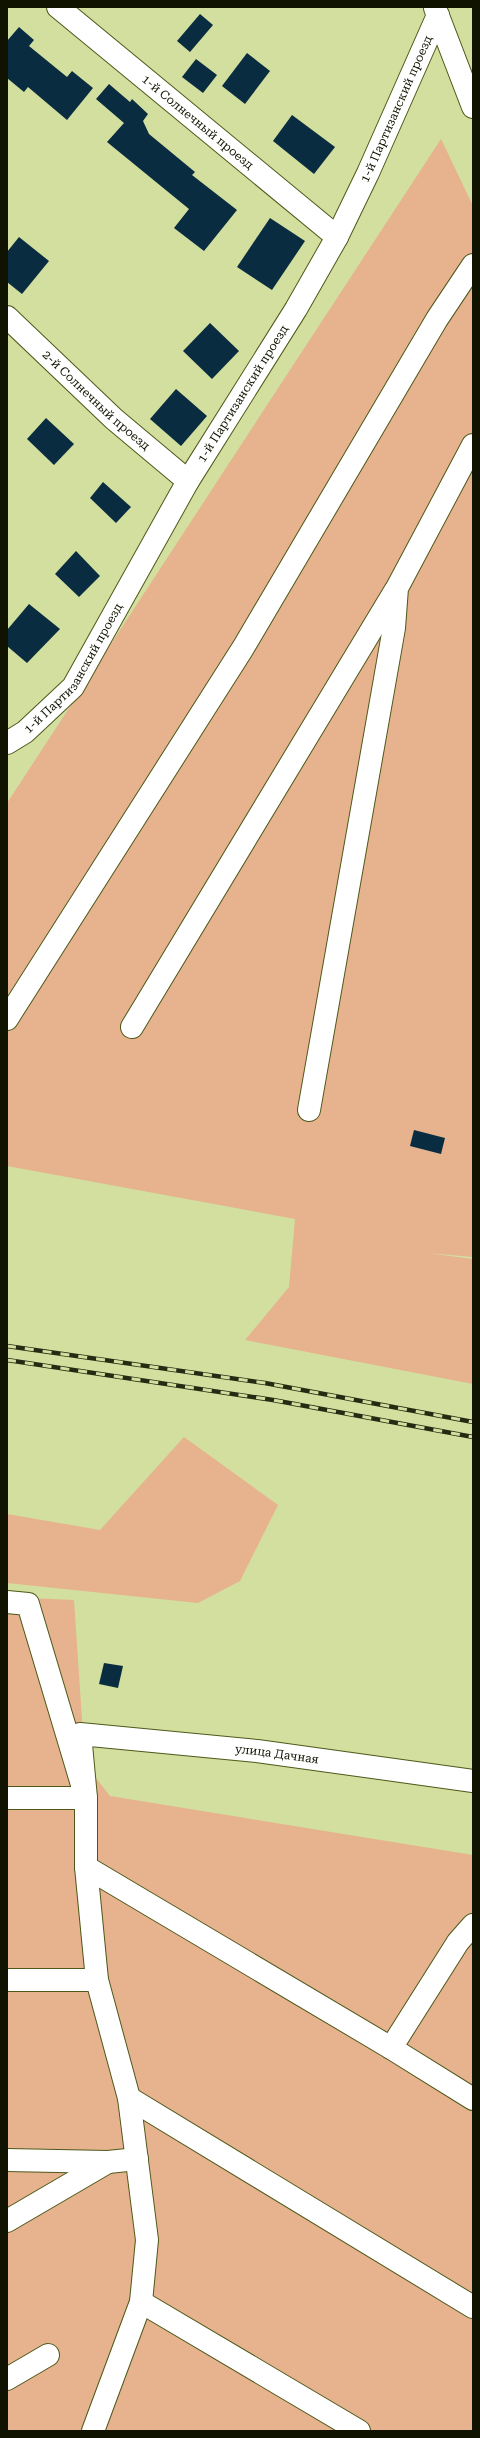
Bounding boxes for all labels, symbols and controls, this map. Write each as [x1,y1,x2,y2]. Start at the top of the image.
street label: 1-й Партизанский проезд [358,33,435,185]
street label: 1-й Солнечный проезд [139,72,257,172]
street label: 1-й Партизанский проезд [195,322,291,465]
street label: 2-й Солнечный проезд [40,348,153,453]
street label: 1-й Партизанский проезд [21,601,125,736]
street label: улица Дачная [234,1742,320,1766]

